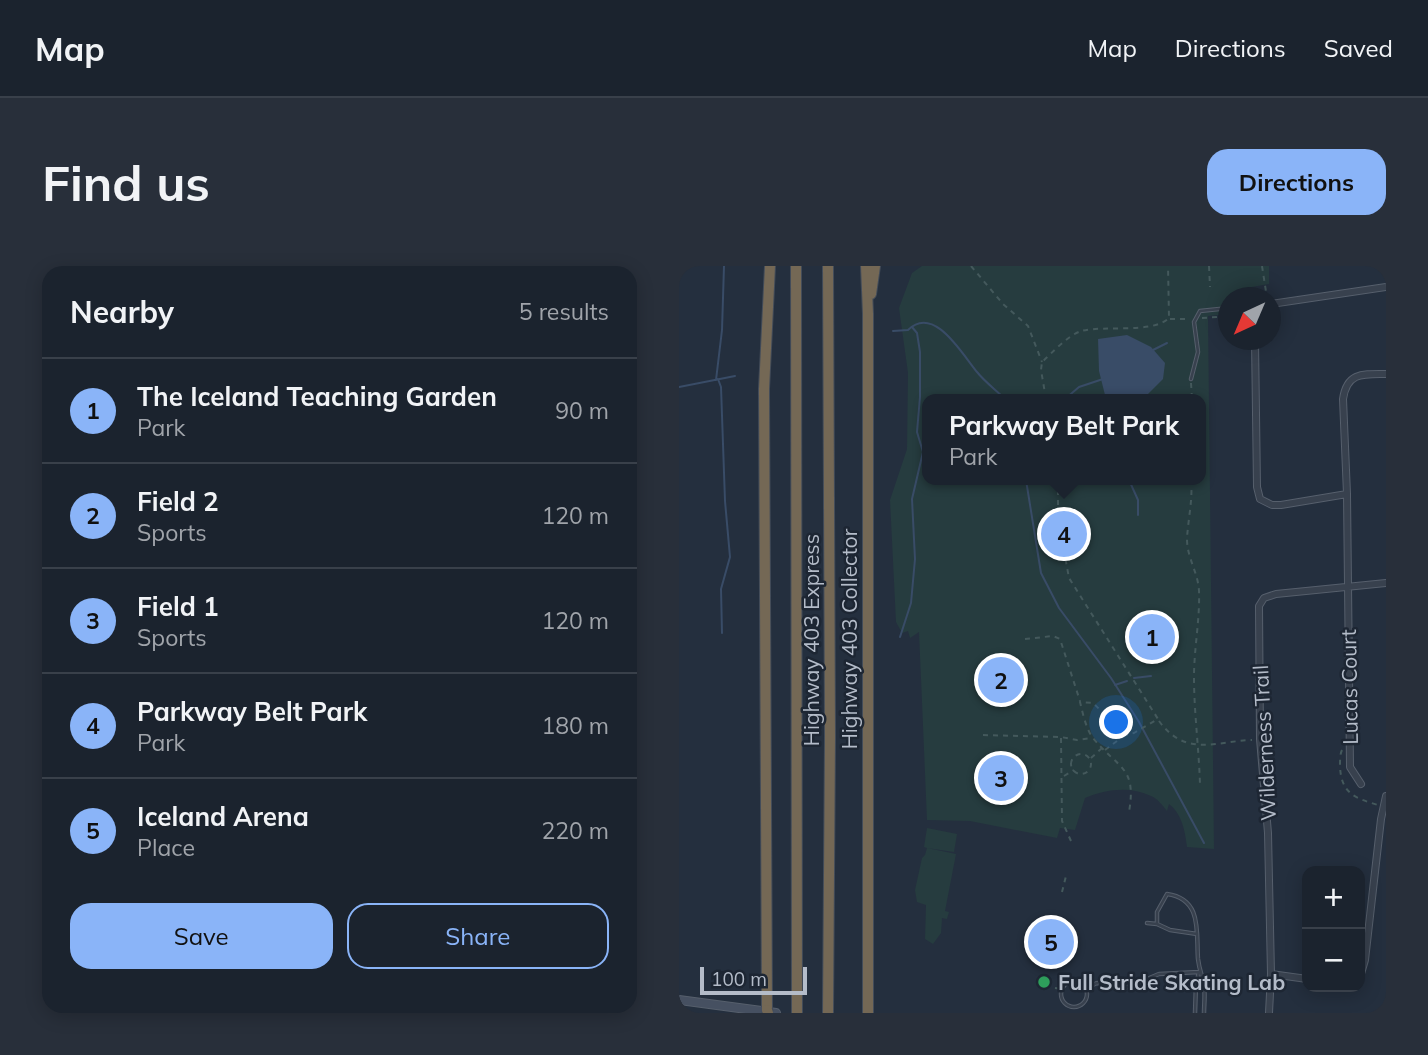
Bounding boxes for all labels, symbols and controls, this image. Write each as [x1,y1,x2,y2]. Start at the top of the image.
text: Map [35,28,105,69]
text: Map [1087,33,1137,63]
text: Directions [1175,33,1286,63]
text: Saved [1324,33,1393,63]
button: Directions [1207,149,1386,215]
text: Find us [42,152,210,213]
north arrow [1218,287,1281,350]
text: Nearby [70,293,174,331]
text: 5 results [519,297,609,326]
text: The Iceland Teaching Garden [137,380,497,413]
popup [922,394,1206,485]
text: 1 [86,396,100,425]
text: 90 m [555,396,609,425]
text: Parkway Belt Park [949,409,1179,442]
text: Park [137,413,185,442]
text: Park [949,442,997,471]
text: Field 2 [137,485,219,518]
text: 2 [86,501,100,530]
text: 120 m [541,501,609,530]
pin: 4 [1041,508,1087,560]
text: Sports [137,518,207,547]
street label: Highway 403 Collector [836,528,862,749]
street label: Highway 403 Express [798,534,824,746]
text: Field 1 [137,590,219,623]
text: 3 [86,606,100,635]
text: 120 m [541,606,609,635]
pin: 1 [1129,611,1175,663]
text: Sports [137,623,207,652]
street label: Lucas Court [1335,629,1363,745]
pin: 2 [978,654,1024,706]
street label: Wilderness Trail [1247,664,1281,822]
text: Parkway Belt Park [137,695,367,728]
your location [1099,705,1133,739]
text: 4 [86,711,100,740]
text: 180 m [541,711,609,740]
text: Park [137,728,185,757]
pin: 3 [978,752,1024,804]
text: Iceland Arena [137,800,309,833]
text: 5 [86,816,100,845]
text: 220 m [541,816,609,845]
text: Place [137,833,195,862]
map controls [1302,866,1365,992]
button: + [1302,866,1365,929]
button: Save [70,903,333,969]
button: Share [347,903,609,969]
pin: 5 [1028,916,1074,968]
button: − [1302,929,1365,992]
scale bar [700,964,807,996]
text: 100 m [711,967,767,991]
place label: Full Stride Skating Lab [1058,969,1285,995]
marker: Full Stride Skating Lab [1036,974,1052,990]

